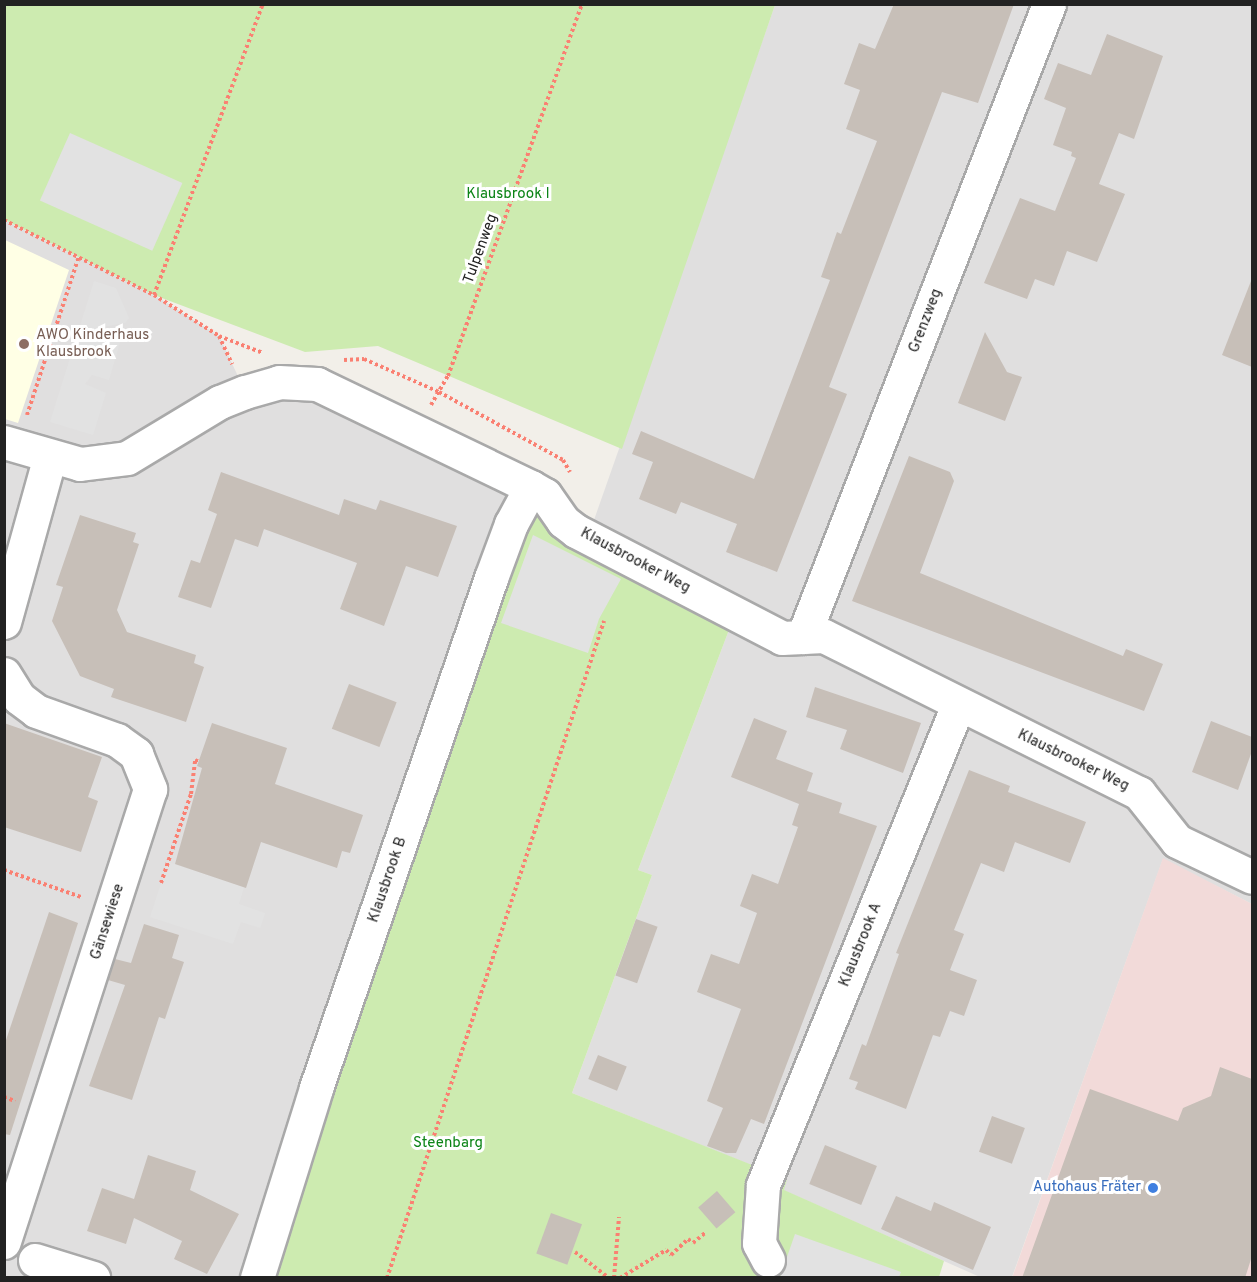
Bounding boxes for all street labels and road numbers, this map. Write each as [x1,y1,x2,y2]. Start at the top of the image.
street label: Tulpenweg [460,212,502,286]
street label: Grenzweg [906,286,946,356]
street label: Klausbrooker Weg [577,524,693,598]
street label: Klausbrooker Weg [1014,726,1132,796]
street label: Klausbrook B [365,835,411,925]
street label: Gänsewiese [87,882,129,962]
street label: Klausbrook A [836,900,886,990]

